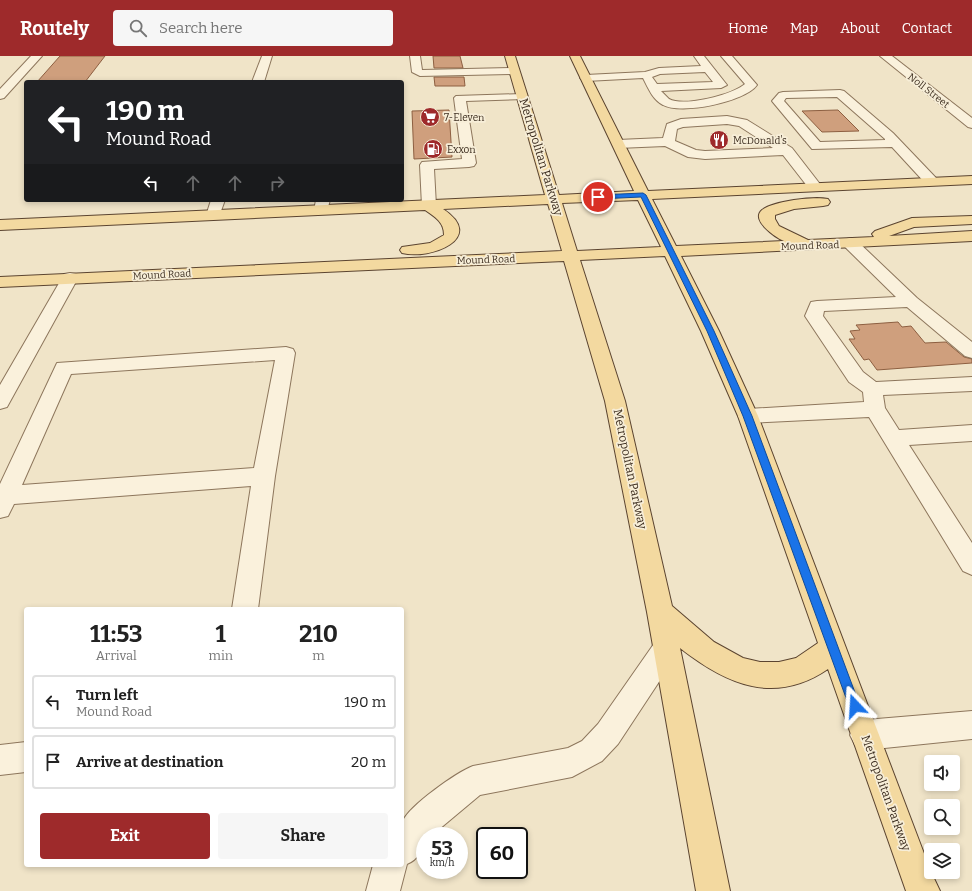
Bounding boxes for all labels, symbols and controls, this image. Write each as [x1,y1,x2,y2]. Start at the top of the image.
search box [113,10,393,46]
text: Routely [20,17,89,40]
icon: search [127,17,149,39]
text: Search here [159,19,242,37]
text: Home [728,20,768,37]
text: Map [790,20,818,37]
text: About [840,20,880,37]
text: Contact [902,20,952,37]
street label: Noll Street [905,71,952,111]
text: 190 m [106,94,184,127]
icon: left [40,96,92,148]
street label: Metropolitan Parkway [516,96,566,218]
supermarket icon: 7-Eleven [419,106,441,128]
place label: 7-Eleven [444,112,485,124]
text: Mound Road [106,128,211,150]
restaurant icon: McDonald's [708,129,730,151]
place label: McDonald's [733,135,787,147]
fuel station icon: Exxon [422,138,444,160]
place label: Exxon [447,144,476,156]
icon: left [140,172,162,194]
icon: ahead [182,172,204,194]
icon: ahead [224,172,246,194]
icon: right [266,172,288,194]
pin [581,180,615,214]
icon: arrive [587,186,609,208]
street label: Mound Road [781,239,840,253]
street label: Mound Road [457,253,516,267]
street label: Mound Road [133,267,192,283]
street label: Metropolitan Parkway [610,408,650,531]
text: 11:53 [90,620,143,648]
text: 1 [216,620,226,648]
text: 210 [299,620,338,648]
text: Arrival [96,648,137,663]
text: min [208,648,233,663]
text: m [312,648,325,663]
position arrow [834,685,876,727]
text: Turn left [76,686,138,704]
icon: left [42,691,64,713]
text: 190 m [344,693,386,711]
text: Mound Road [76,704,152,719]
street label: Metropolitan Parkway [859,733,914,853]
icon: arrive [42,751,64,773]
text: Arrive at destination [76,753,223,771]
text: 20 m [351,753,386,771]
map controls [924,755,960,879]
button: sound [924,755,960,791]
button: search [924,799,960,835]
button: Exit [40,813,210,859]
button: Share [218,813,388,859]
speed limit sign: 60 [476,827,528,879]
text: 53 [431,836,453,860]
button: layers [924,843,960,879]
text: km/h [430,857,454,869]

